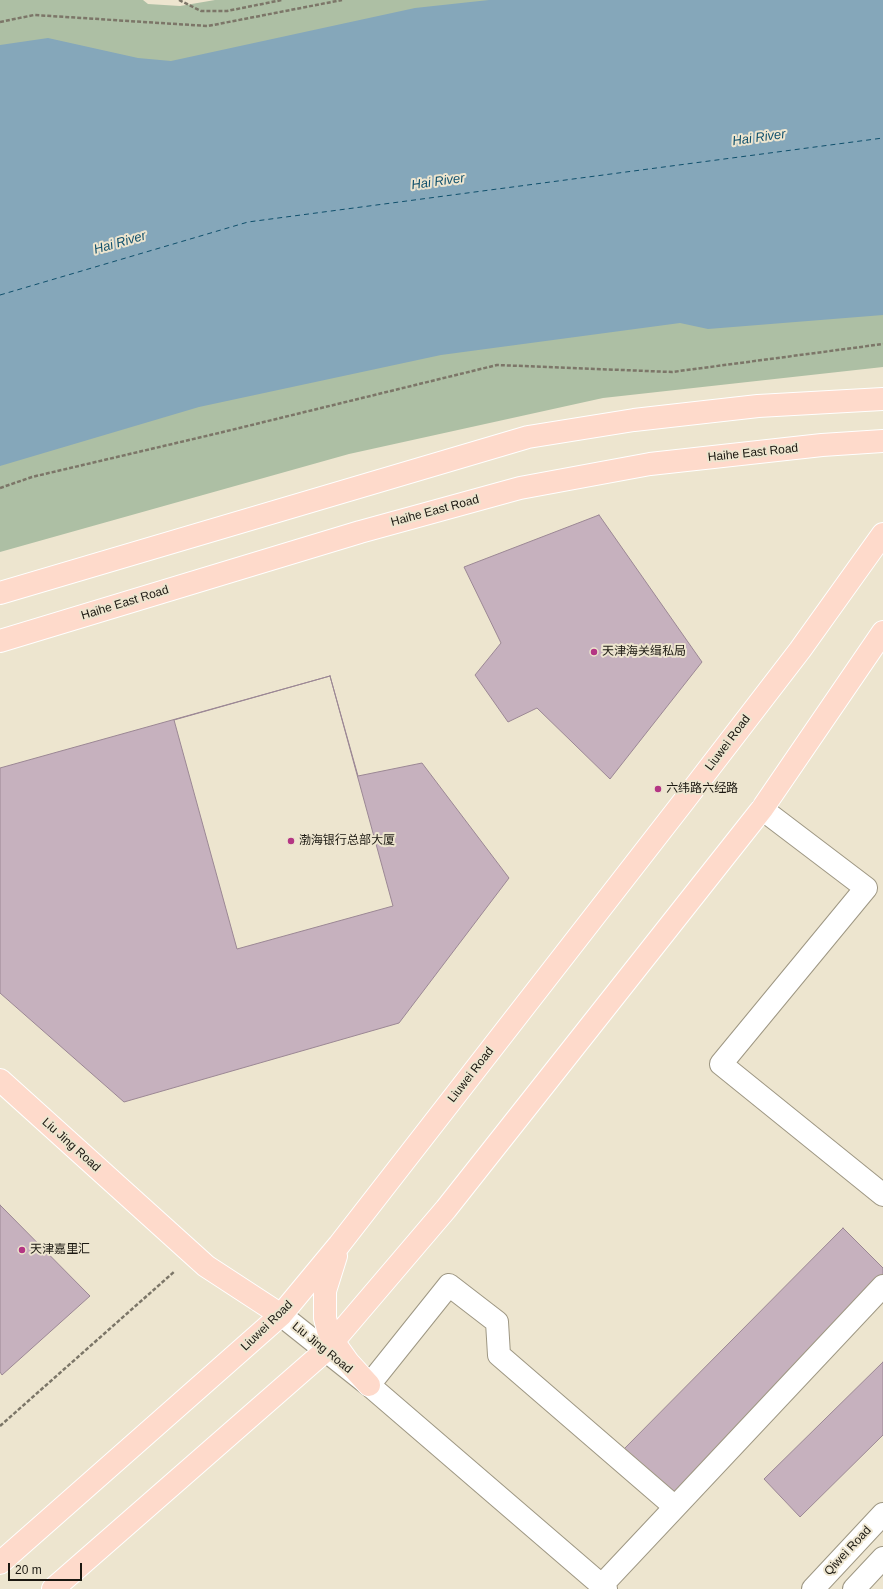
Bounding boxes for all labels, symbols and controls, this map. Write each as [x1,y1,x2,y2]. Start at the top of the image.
water label: Hai River [731,127,787,149]
water label: Hai River [410,171,466,193]
water label: Hai River [92,228,148,258]
street label: Haihe East Road [707,441,799,465]
street label: Haihe East Road [389,492,481,530]
street label: Haihe East Road [80,583,170,623]
place label: 天津海关缉私局 [602,645,686,659]
marker: 天津海关缉私局 [589,647,599,657]
street label: Liuwei Road [702,712,754,774]
place label: 六纬路六经路 [666,782,738,796]
marker: 六纬路六经路 [653,784,663,794]
place label: 渤海银行总部大厦 [299,834,395,848]
marker: 渤海银行总部大厦 [286,836,296,846]
street label: Liuwei Road [445,1045,497,1105]
street label: Liu Jing Road [39,1115,103,1175]
place label: 天津嘉里汇 [30,1243,90,1257]
marker: 天津嘉里汇 [17,1245,27,1255]
street label: Liuwei Road [238,1298,296,1354]
street label: Liu Jing Road [289,1319,355,1377]
street label: Qiwei Road [822,1523,874,1579]
scale bar [10,1555,84,1581]
text: 20 m [15,1563,42,1577]

